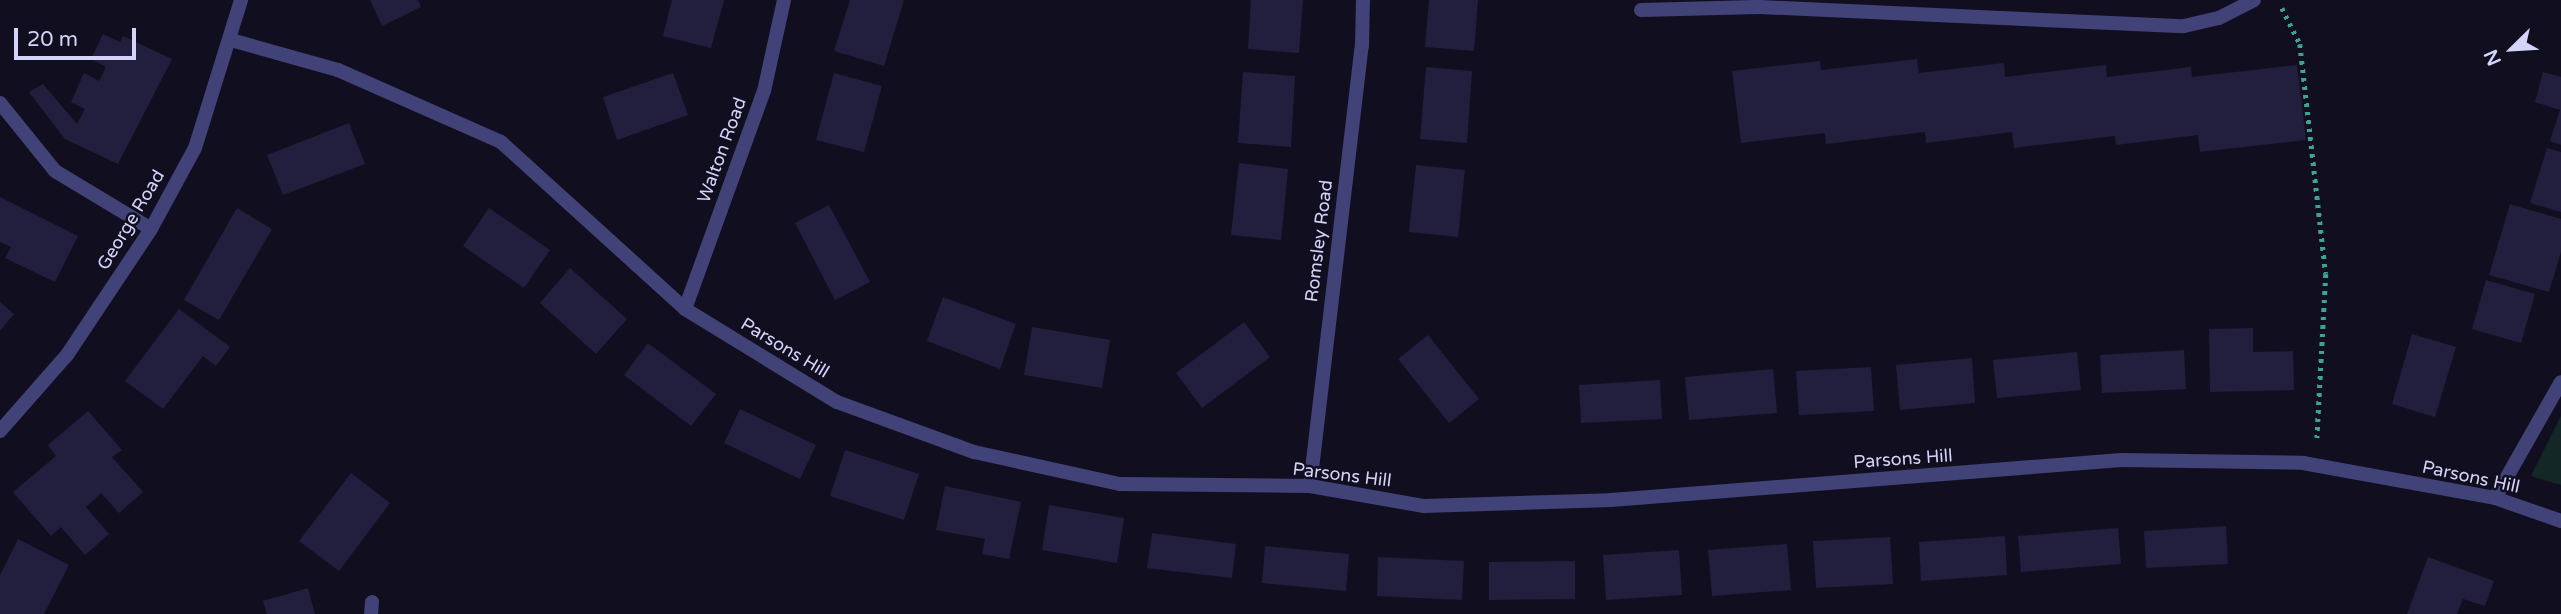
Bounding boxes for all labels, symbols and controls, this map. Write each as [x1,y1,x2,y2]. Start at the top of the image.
scale bar [18,14,140,58]
north arrow [2477,14,2547,84]
text: 20 m [27,27,78,52]
text: N [2480,46,2506,69]
street label: Walton Road [693,94,751,206]
street label: George Road [93,166,169,274]
street label: Romsley Road [1301,179,1337,303]
street label: Parsons Hill [737,313,833,383]
street label: Parsons Hill [1853,445,1953,473]
street label: Parsons Hill [2420,456,2522,498]
street label: Parsons Hill [1291,458,1393,492]

